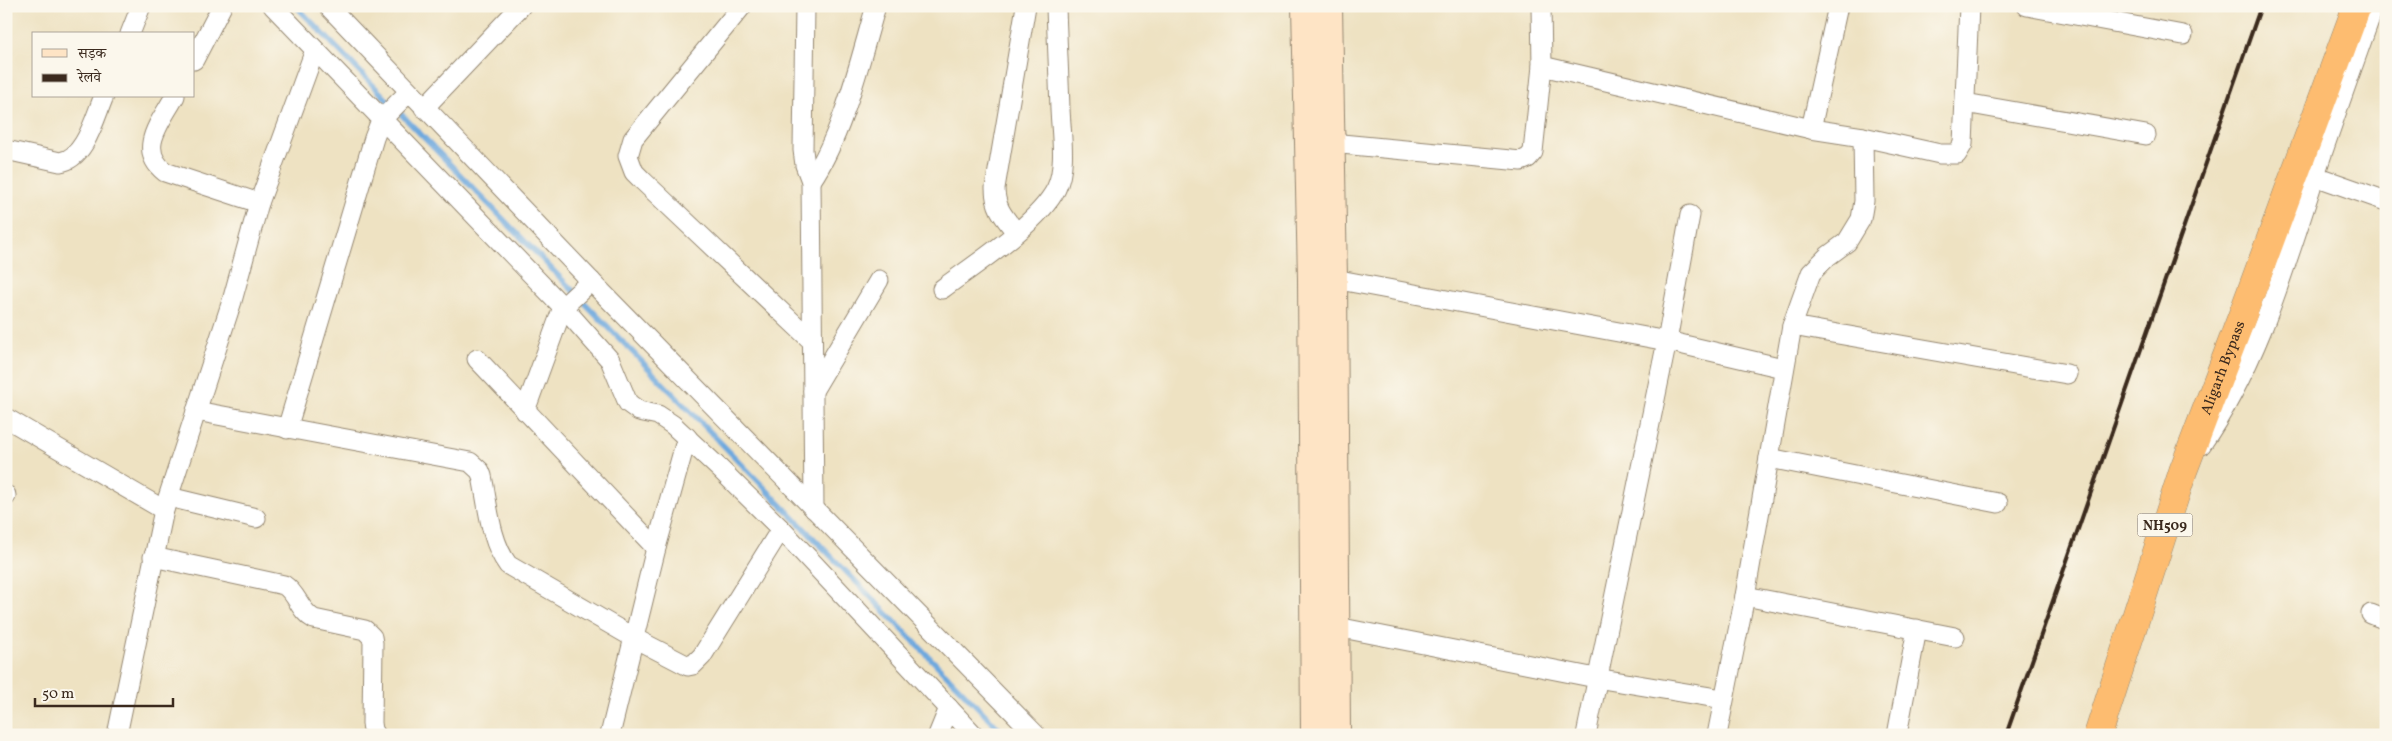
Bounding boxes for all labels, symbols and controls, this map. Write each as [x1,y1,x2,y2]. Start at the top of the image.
legend [32,32,195,98]
text: सड़क [77,44,107,65]
text: रेलवे [76,68,102,89]
street label: Aligarh Bypass [2196,318,2251,418]
road number: NH509 [2138,514,2192,536]
scale bar [35,676,172,708]
text: 50 m [42,684,74,705]

